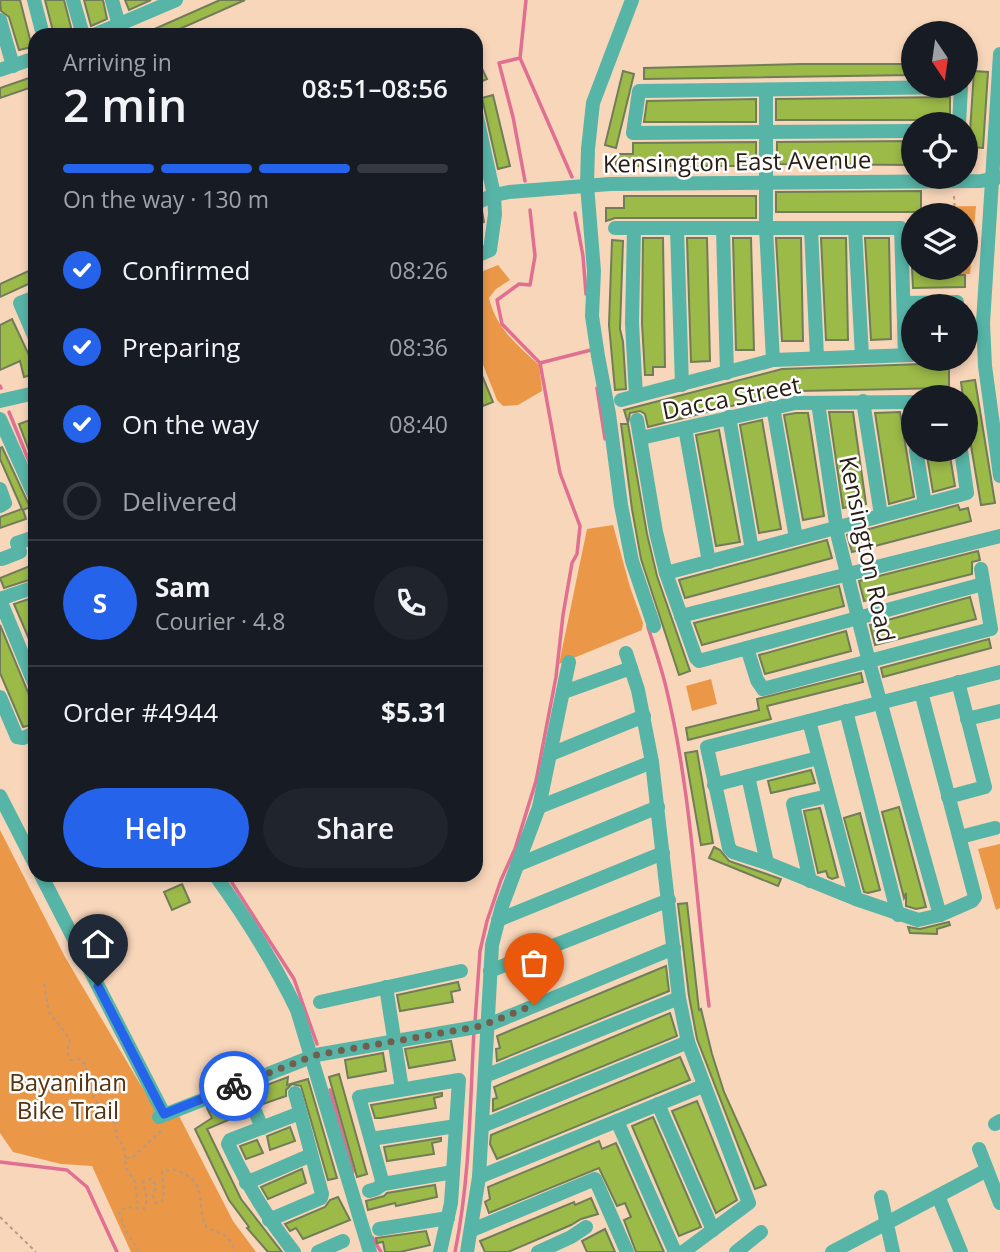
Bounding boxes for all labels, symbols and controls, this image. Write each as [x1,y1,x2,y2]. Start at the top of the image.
north arrow [901,21,978,98]
map controls [901,21,978,462]
text: Arriving in [63,46,172,78]
text: 08:51–08:56 [302,70,448,106]
text: 2 min [63,73,187,135]
button: locate [901,112,978,189]
street label: Kensington East Avenue [602,142,872,180]
text: On the way · 130 m [63,183,269,215]
button: layers [901,203,978,280]
icon: check [63,251,101,289]
text: Confirmed [122,252,250,288]
text: 08:26 [389,254,448,286]
button: + [901,294,978,371]
icon: check [63,328,101,366]
text: Preparing [122,329,240,365]
text: 08:36 [389,331,448,363]
street label: Dacca Street [659,367,803,427]
button: − [901,385,978,462]
icon: check [63,405,101,443]
text: On the way [122,406,259,442]
text: 08:40 [389,408,448,440]
street label: Kensington Road [832,453,904,645]
text: Delivered [122,483,237,519]
button: phone [374,566,448,640]
text: Sam [155,569,211,605]
text: S [93,585,107,621]
text: Courier · 4.8 [155,605,285,637]
text: Order #4944 [63,694,218,730]
text: $5.31 [381,694,448,730]
button: Help [63,788,249,868]
button: Share [263,788,448,868]
pin [68,914,128,986]
icon: home [79,925,117,963]
pin [504,933,564,1005]
icon: bag [515,944,553,982]
courier [199,1051,269,1121]
park label: Bayanihan Bike Trail [9,1065,127,1126]
icon: bike [215,1067,253,1105]

